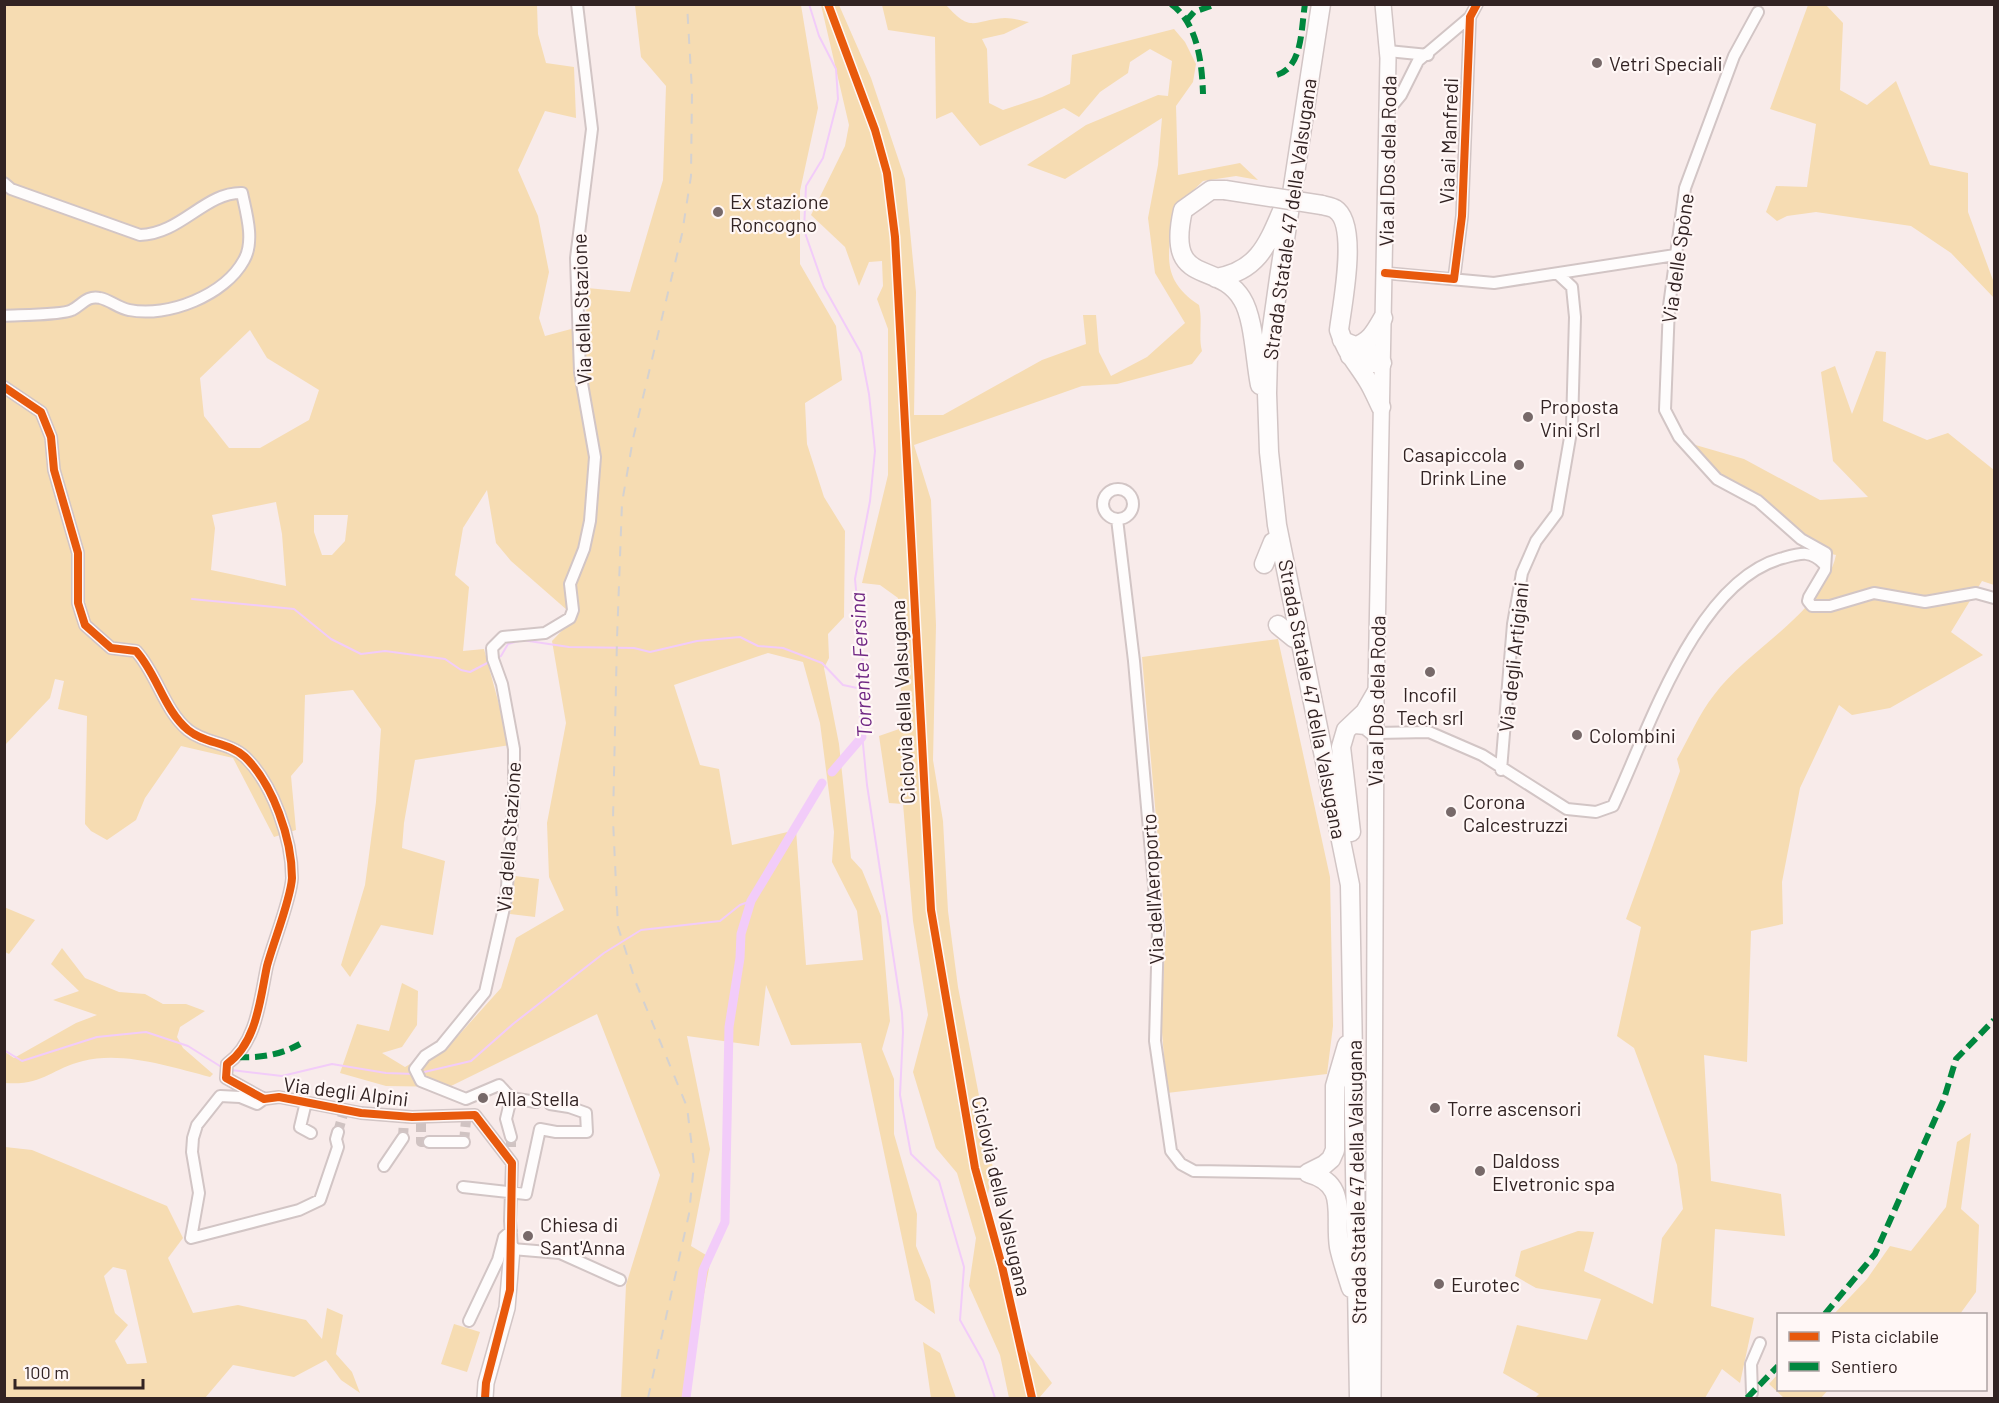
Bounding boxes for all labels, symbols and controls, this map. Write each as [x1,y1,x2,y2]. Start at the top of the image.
place label: Vetri Speciali [1609,51,1723,75]
marker: Vetri Speciali [1590,56,1604,70]
street label: Via al Dos dela Roda [1374,75,1400,247]
street label: Strada Statale 47 della Valsugana [1257,77,1321,361]
street label: Via ai Manfredi [1434,77,1462,205]
place label: Ex stazione Roncogno [730,189,829,236]
street label: Via delle Spòne [1656,191,1698,325]
marker: Ex stazione Roncogno [711,205,725,219]
street label: Via della Stazione [566,233,596,385]
place label: Proposta Vini Srl [1540,394,1619,441]
marker: Proposta Vini Srl [1521,410,1535,424]
place label: Casapiccola Drink Line [1402,442,1507,489]
marker: Casapiccola Drink Line [1512,458,1526,472]
street label: Strada Statale 47 della Valsugana [1274,557,1352,841]
street label: Via degli Artigiani [1493,581,1533,733]
water label: Torrente Fersina [844,592,876,738]
street label: Ciclovia della Valsugana [885,599,919,805]
street label: Via al Dos dela Roda [1363,615,1389,787]
marker: Incofil Tech srl [1423,665,1437,679]
place label: Incofil Tech srl [1396,682,1464,729]
place label: Colombini [1589,723,1676,747]
marker: Colombini [1570,728,1584,742]
street label: Via della Stazione [491,761,525,913]
place label: Corona Calcestruzzi [1463,789,1568,836]
marker: Corona Calcestruzzi [1444,805,1458,819]
street label: Via dell'Aeroporto [1136,813,1168,965]
street label: Strada Statale 47 della Valsugana [1342,1040,1370,1324]
street label: Via degli Alpini [282,1071,410,1111]
place label: Alla Stella [495,1086,579,1110]
marker: Alla Stella [476,1091,490,1105]
street label: Ciclovia della Valsugana [967,1094,1037,1298]
place label: Torre ascensori [1447,1096,1582,1120]
marker: Torre ascensori [1428,1101,1442,1115]
place label: Daldoss Elvetronic spa [1492,1148,1615,1195]
marker: Daldoss Elvetronic spa [1473,1164,1487,1178]
place label: Chiesa di Sant'Anna [540,1212,625,1259]
marker: Chiesa di Sant'Anna [521,1229,535,1243]
place label: Eurotec [1451,1272,1520,1296]
marker: Eurotec [1432,1277,1446,1291]
legend [1777,1313,1987,1391]
text: Pista ciclabile [1831,1325,1939,1347]
scale bar [15,1352,142,1390]
text: Sentiero [1831,1355,1898,1377]
text: 100 m [24,1361,69,1383]

